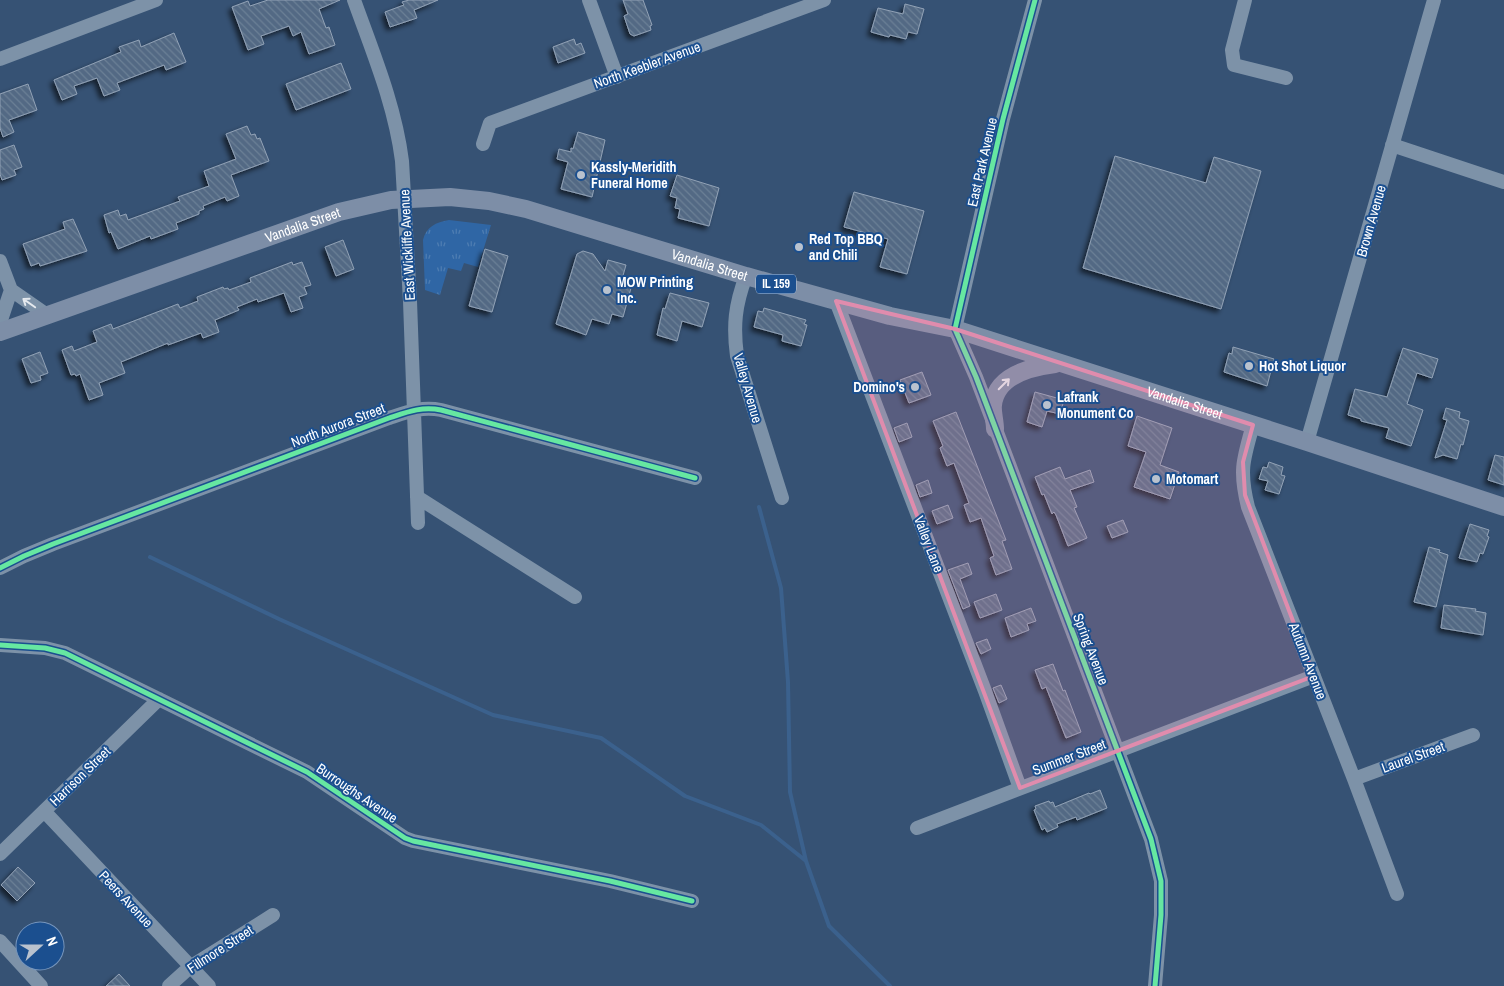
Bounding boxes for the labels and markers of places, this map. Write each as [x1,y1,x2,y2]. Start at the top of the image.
place label: Kassly-Meridith Funeral Home [591,158,676,192]
marker: Kassly-Meridith Funeral Home [575,169,587,181]
place label: Red Top BBQ and Chili [809,230,883,264]
marker: Red Top BBQ and Chili [793,241,805,253]
place label: MOW Printing Inc. [617,273,693,307]
marker: MOW Printing Inc. [601,284,613,296]
place label: Hot Shot Liquor [1259,357,1346,375]
marker: Hot Shot Liquor [1243,360,1255,372]
place label: Domino's [853,378,905,396]
marker: Domino's [909,381,921,393]
place label: Lafrank Monument Co [1057,388,1134,422]
marker: Lafrank Monument Co [1041,399,1053,411]
place label: Motomart [1166,470,1218,488]
marker: Motomart [1150,473,1162,485]

